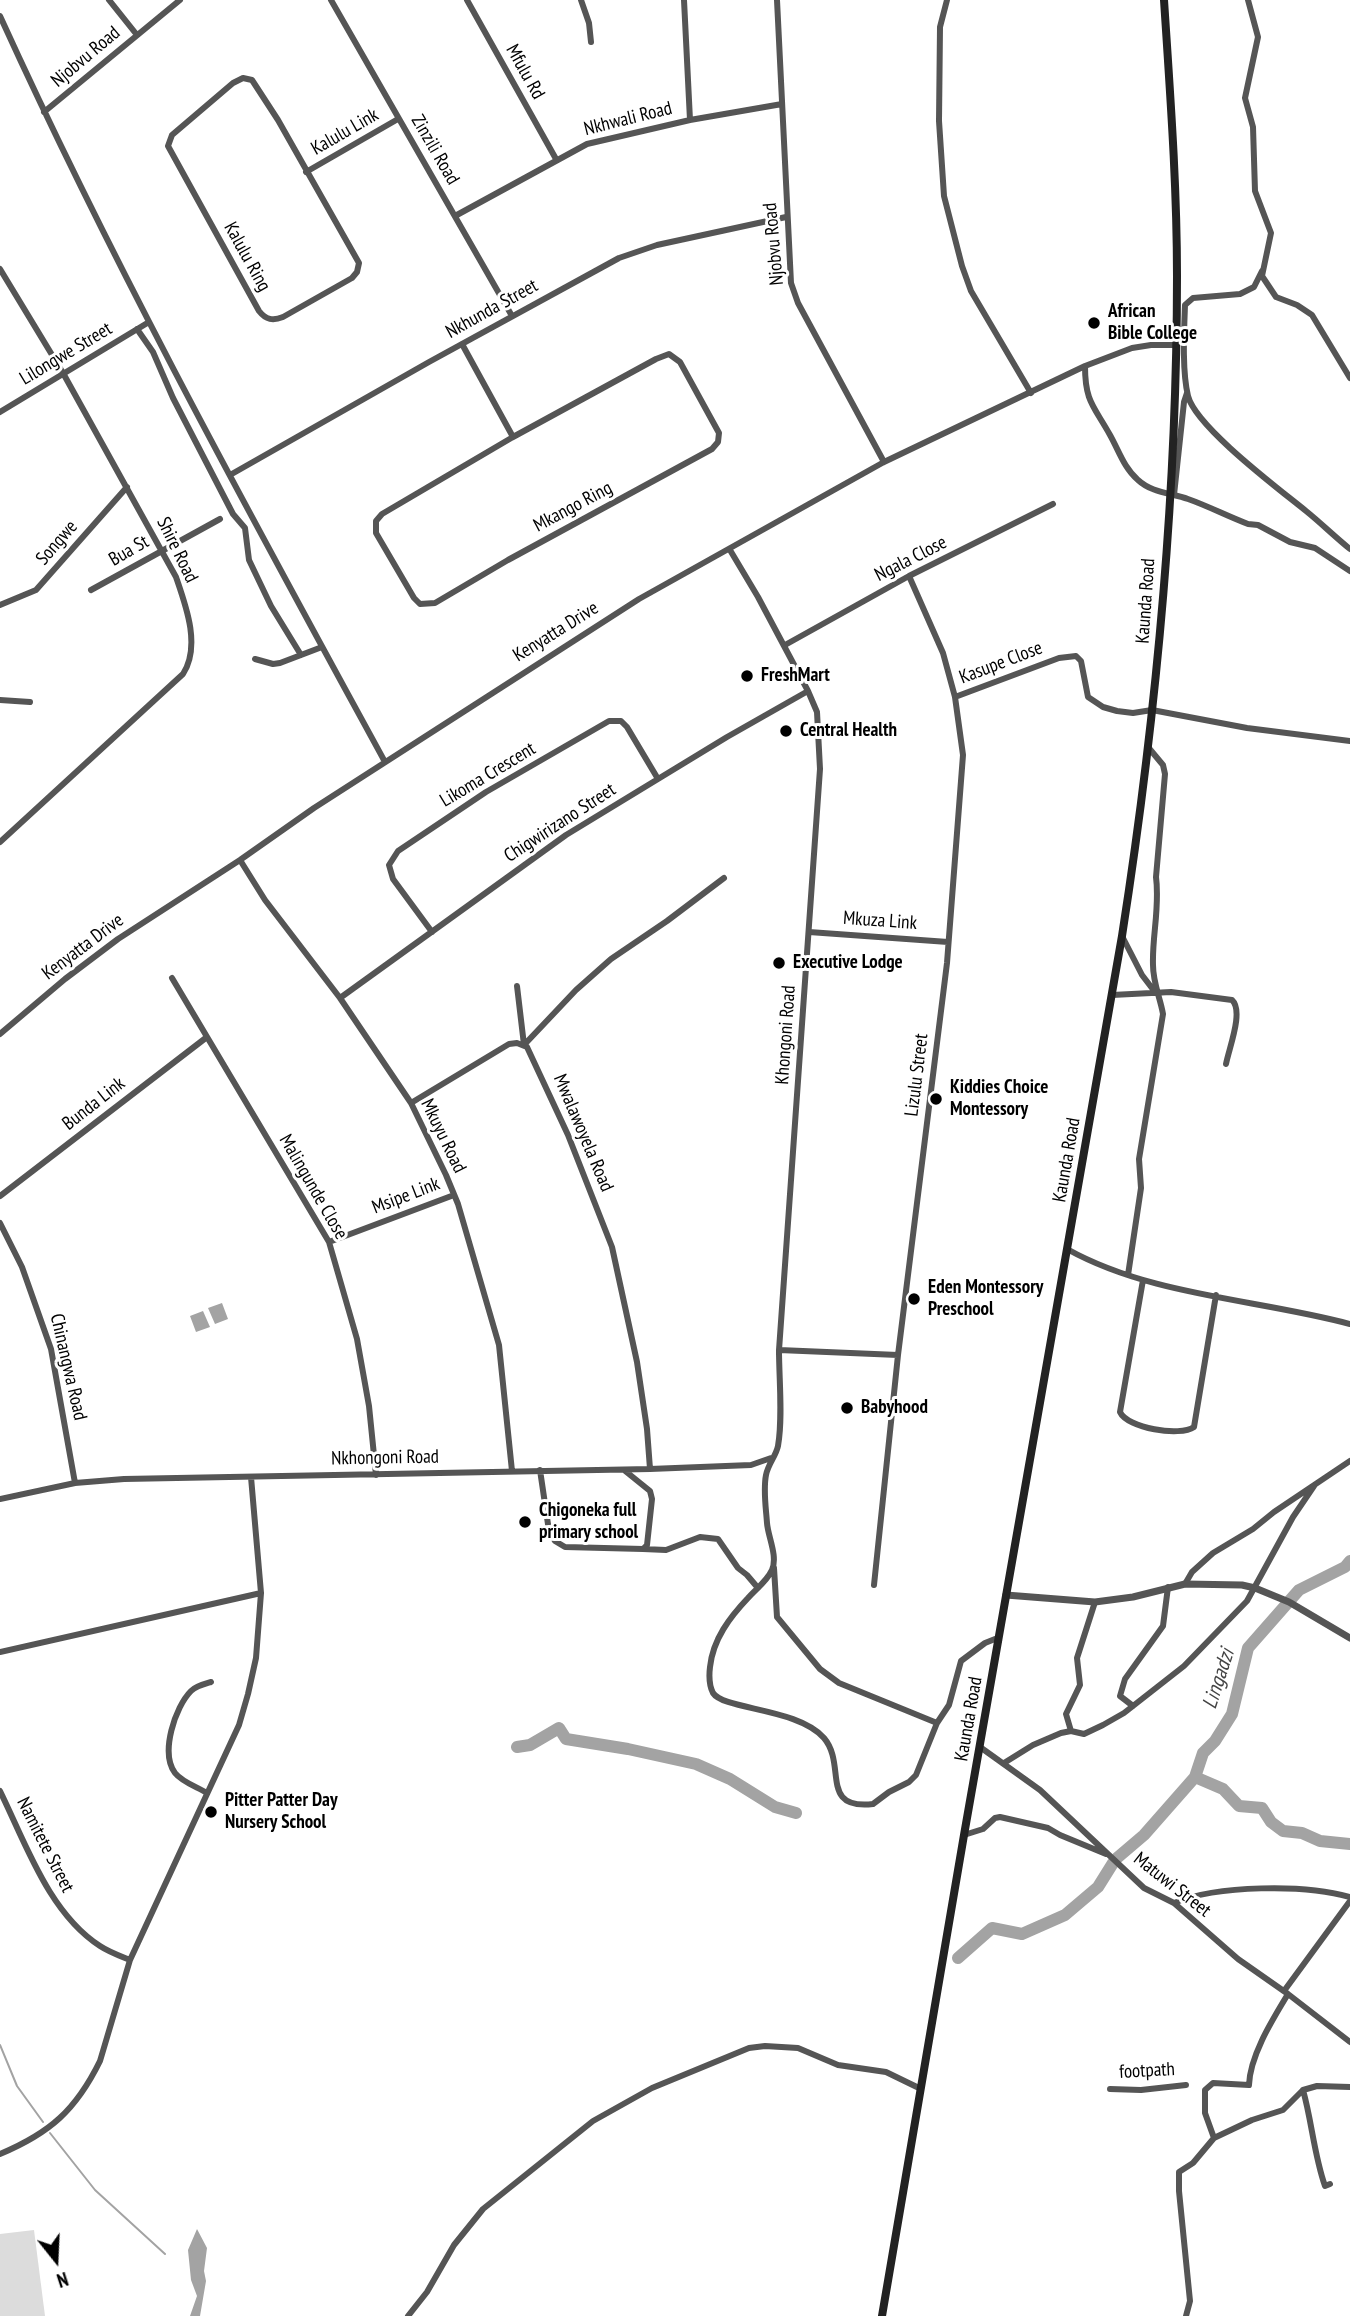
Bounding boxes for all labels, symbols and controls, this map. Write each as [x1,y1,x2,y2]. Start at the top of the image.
street label: Njobvu Road [47,22,125,92]
street label: Mfulu Rd [501,41,549,103]
street label: Nkhwali Road [582,97,674,141]
street label: Kalulu Link [307,104,383,160]
street label: Zinzili Road [406,111,464,189]
street label: Njobvu Road [759,202,789,286]
street label: Kalulu Ring [219,218,275,296]
street label: Nkhunda Street [442,274,542,344]
place label: African Bible College [1108,301,1197,345]
marker: African Bible College [1086,315,1102,331]
street label: Lilongwe Street [16,318,116,390]
street label: Mkango Ring [530,477,616,537]
street label: Shire Road [151,513,203,587]
street label: Songwe [31,516,83,570]
street label: Bua St [105,531,153,571]
street label: Ngala Close [871,531,951,587]
street label: Kaunda Road [1132,558,1160,644]
street label: Kenyatta Drive [509,597,603,667]
street label: Kasupe Close [956,637,1046,689]
place label: FreshMart [761,665,830,687]
marker: FreshMart [739,668,755,684]
place label: Central Health [800,720,897,742]
marker: Central Health [778,723,794,739]
street label: Likoma Crescent [436,738,540,812]
street label: Chigwirizano Street [500,778,620,868]
street label: Mkuza Link [842,907,918,935]
street label: Kenyatta Drive [38,909,128,985]
place label: Executive Lodge [793,952,903,974]
marker: Executive Lodge [771,955,787,971]
street label: Khongoni Road [771,985,801,1085]
street label: Lizulu Street [901,1032,933,1118]
street label: Mwalawoyela Road [548,1071,618,1195]
street label: Bunda Link [58,1073,130,1135]
place label: Kiddies Choice Montessory [950,1077,1048,1121]
marker: Kiddies Choice Montessory [928,1091,944,1107]
street label: Mkuyu Road [415,1095,471,1177]
street label: Kaunda Road [1048,1116,1086,1204]
street label: Malingunde Close [274,1131,352,1243]
street label: Msipe Link [369,1173,443,1219]
place label: Eden Montessory Preschool [928,1277,1043,1321]
marker: Eden Montessory Preschool [906,1291,922,1307]
street label: Chinangwa Road [45,1311,91,1423]
place label: Babyhood [861,1397,928,1419]
marker: Babyhood [839,1400,855,1416]
street label: Nkhongoni Road [331,1446,439,1470]
place label: Chigoneka full primary school [539,1500,638,1544]
marker: Chigoneka full primary school [517,1514,533,1530]
water label: Lingadzi [1198,1646,1240,1712]
street label: Kaunda Road [950,1675,988,1763]
place label: Pitter Patter Day Nursery School [225,1790,337,1834]
street label: Namitete Street [11,1794,79,1896]
marker: Pitter Patter Day Nursery School [203,1804,219,1820]
street label: Matuwi Street [1129,1848,1215,1922]
street label: footpath [1119,2058,1175,2084]
north arrow [21,2225,91,2295]
text: N [54,2267,71,2293]

